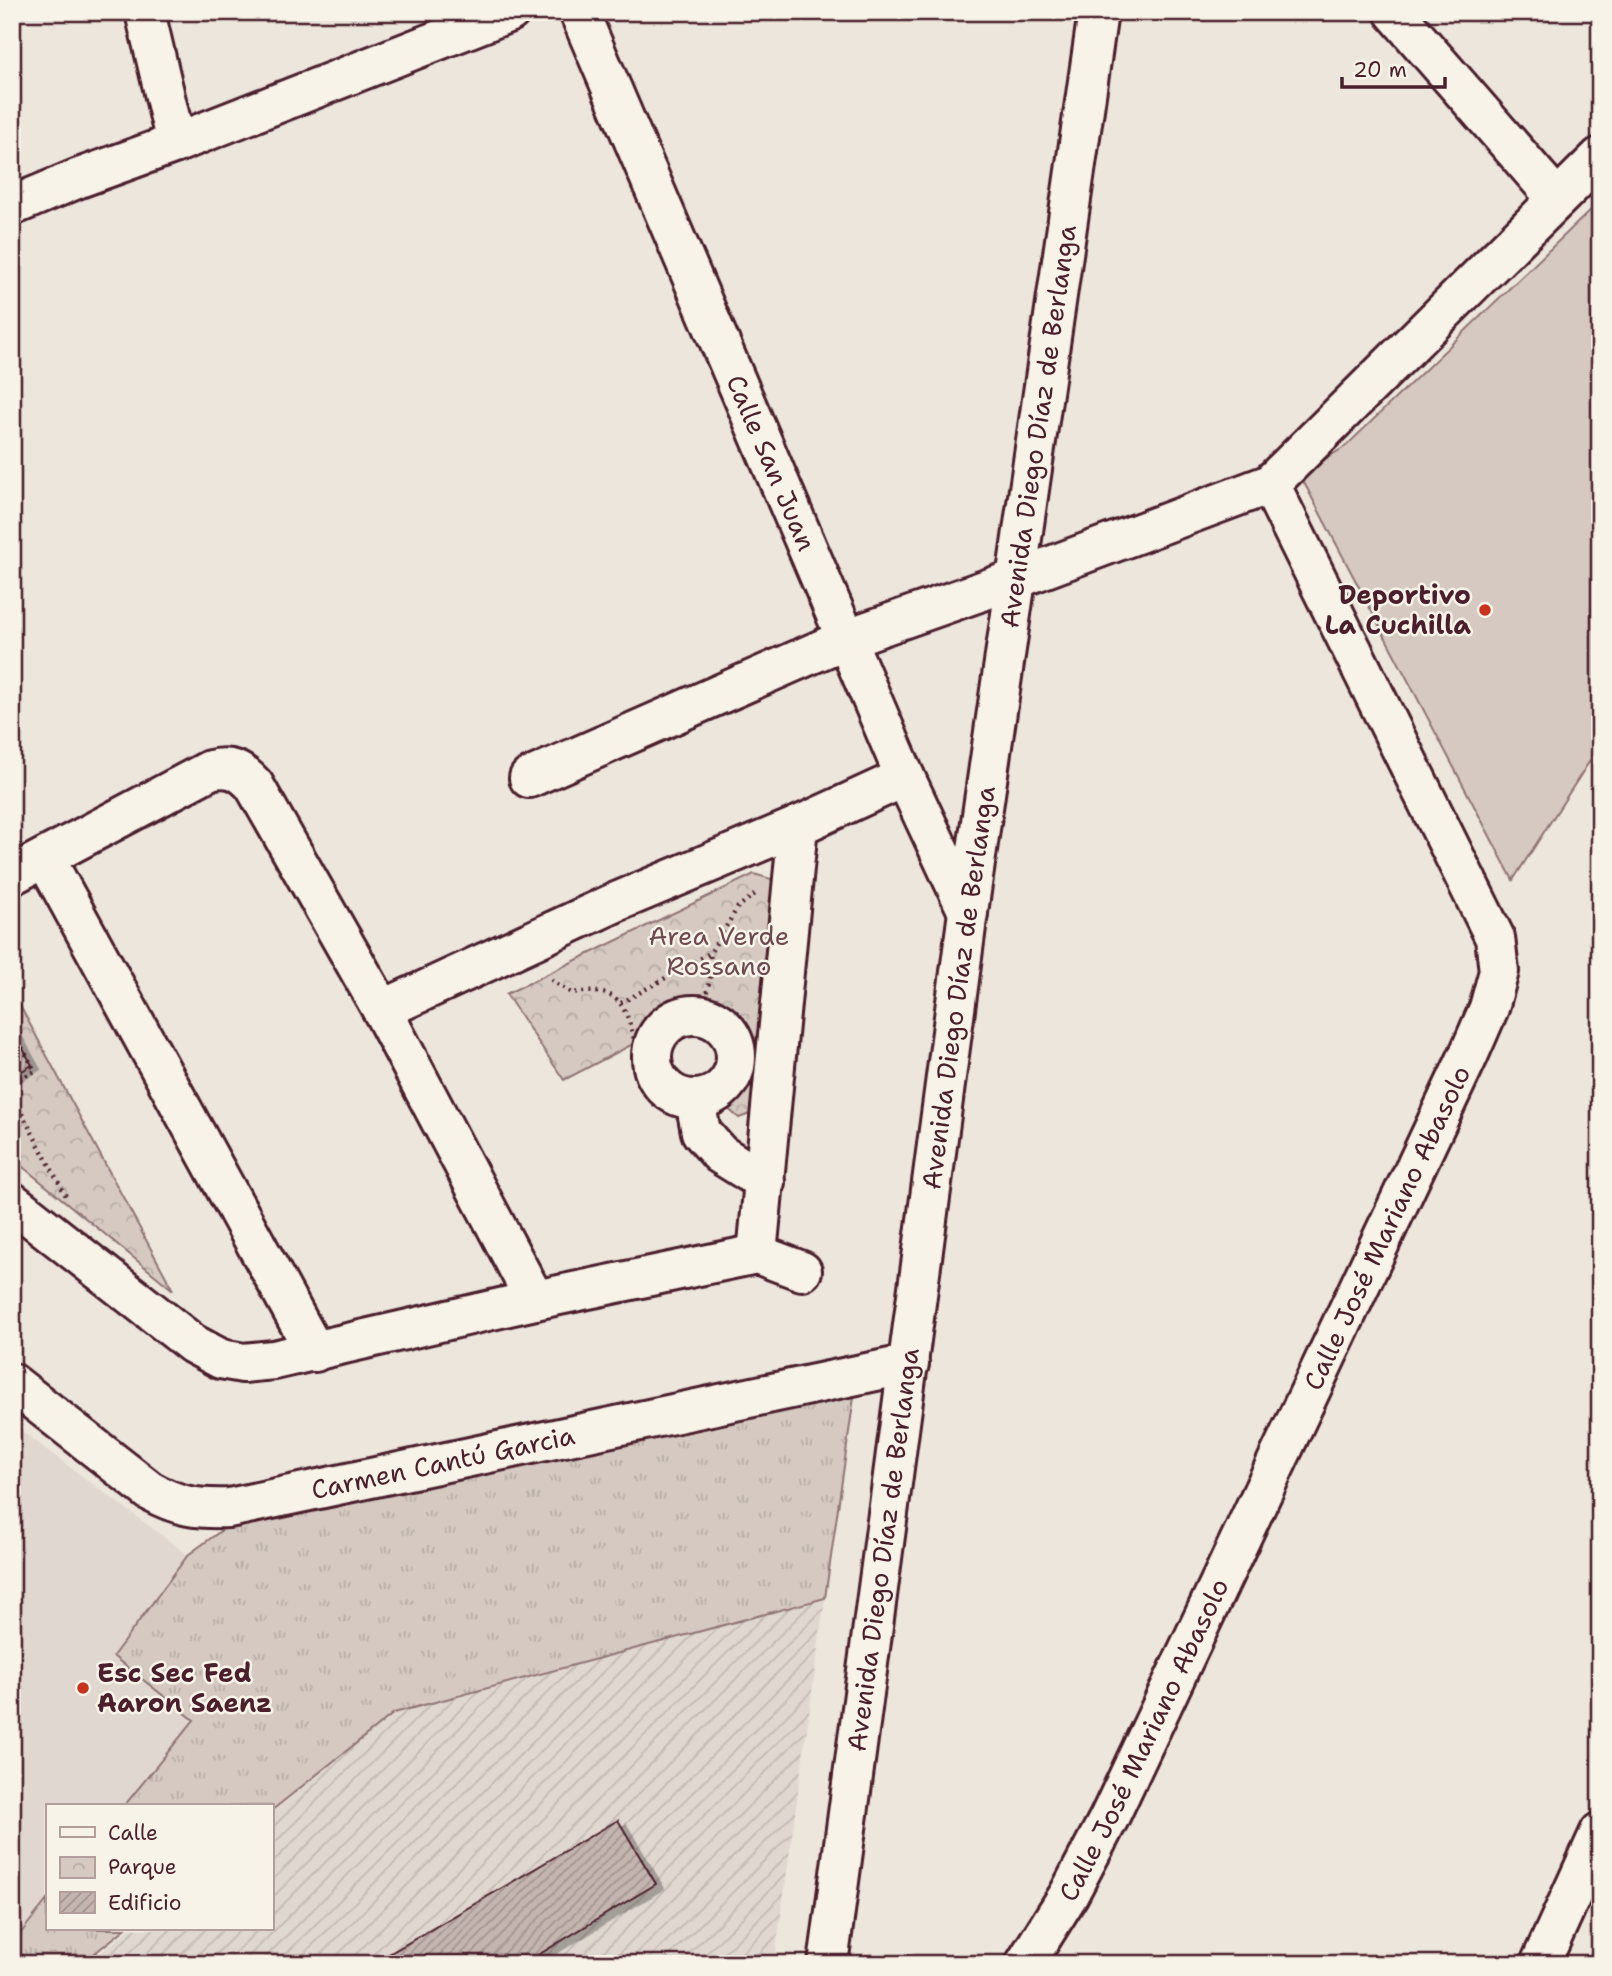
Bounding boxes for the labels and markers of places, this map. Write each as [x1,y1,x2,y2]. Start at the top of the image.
place label: Deportivo La Cuchilla [1325,577,1471,642]
marker: Deportivo La Cuchilla [1477,602,1493,618]
place label: Esc Sec Fed Aaron Saenz [97,1655,272,1720]
marker: Esc Sec Fed Aaron Saenz [75,1680,91,1696]

